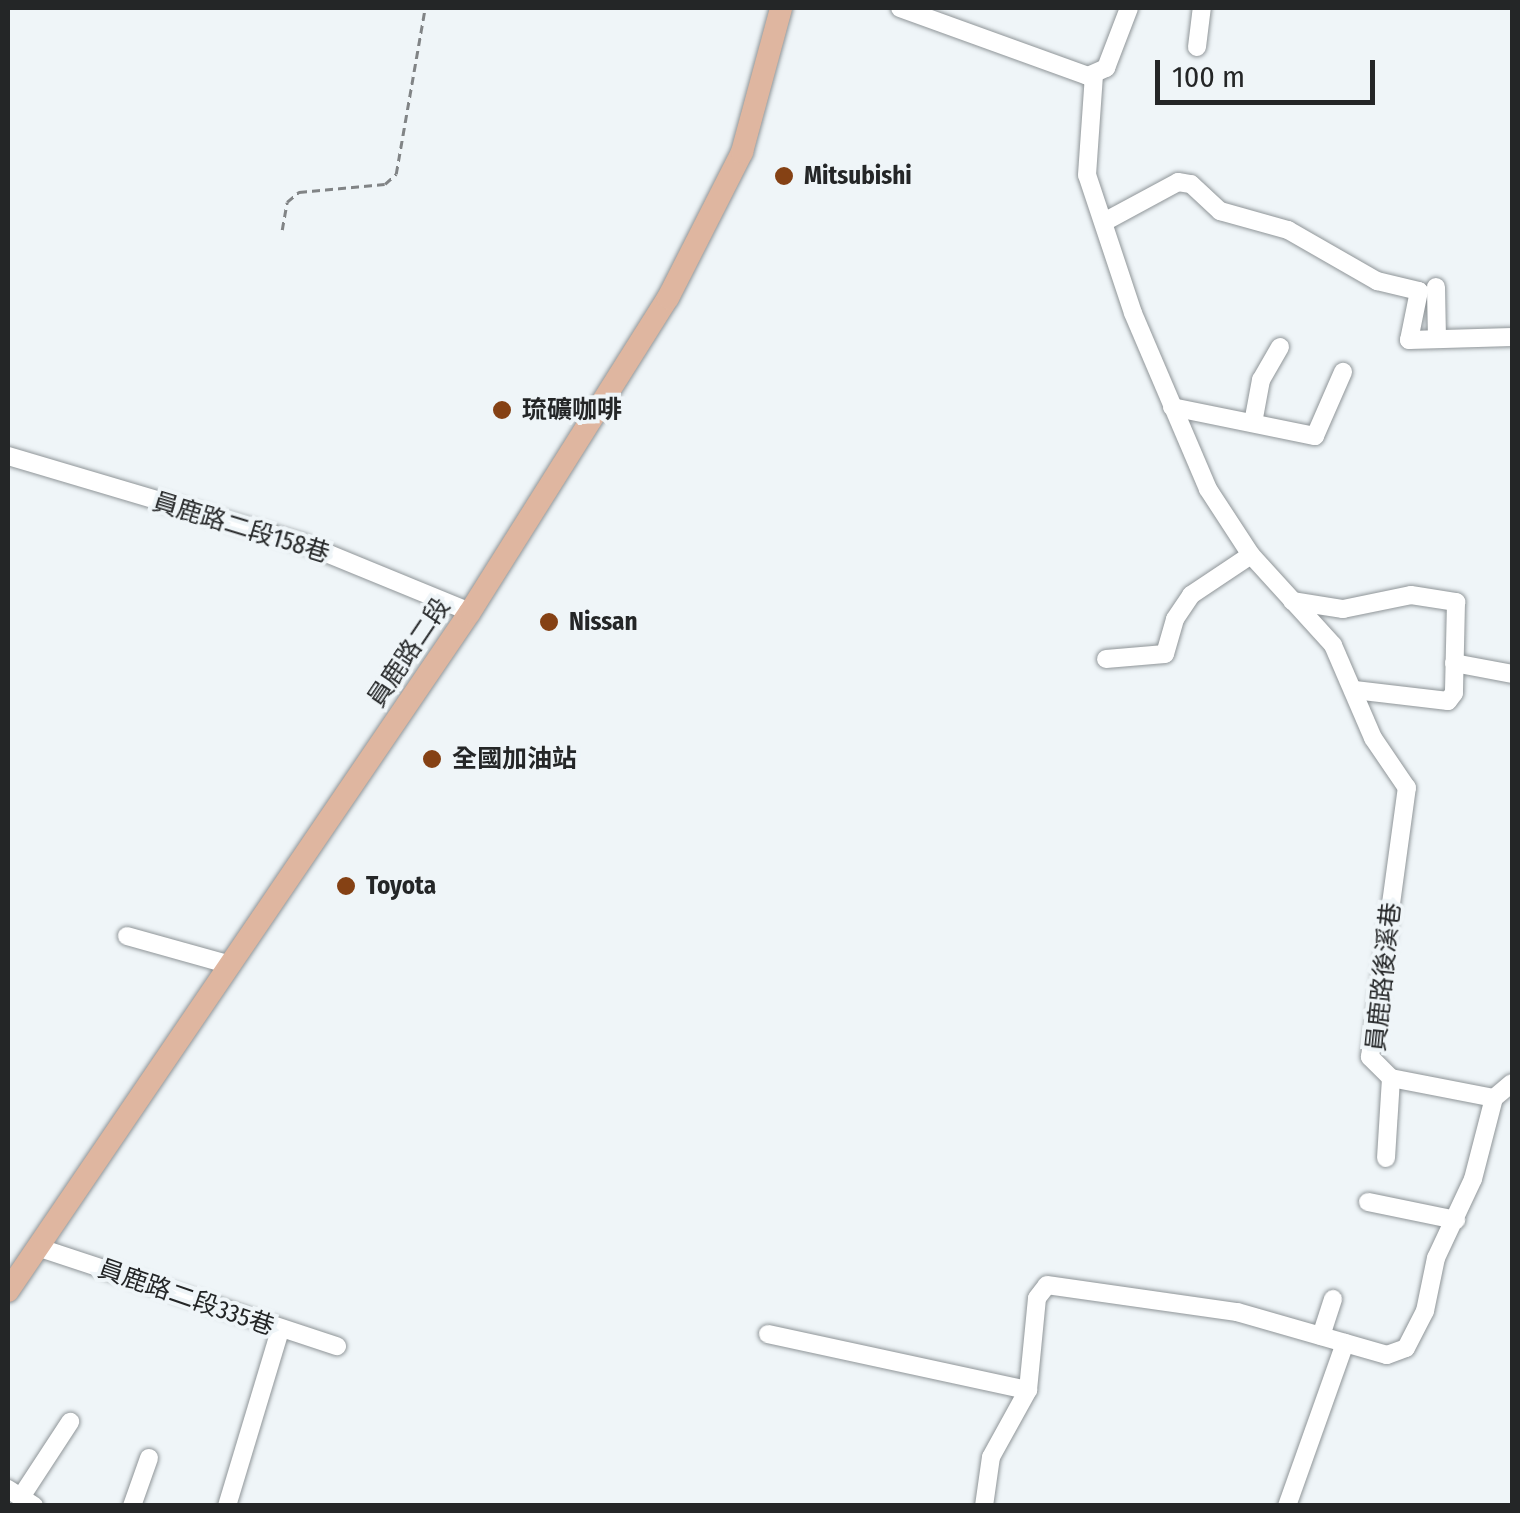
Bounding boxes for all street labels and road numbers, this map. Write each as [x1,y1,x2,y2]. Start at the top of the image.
street label: 員鹿路二段158巷 [149,487,333,569]
street label: 員鹿路二段 [362,593,456,713]
street label: 員鹿路後溪巷 [1361,901,1407,1053]
street label: 員鹿路二段335巷 [94,1254,278,1342]

